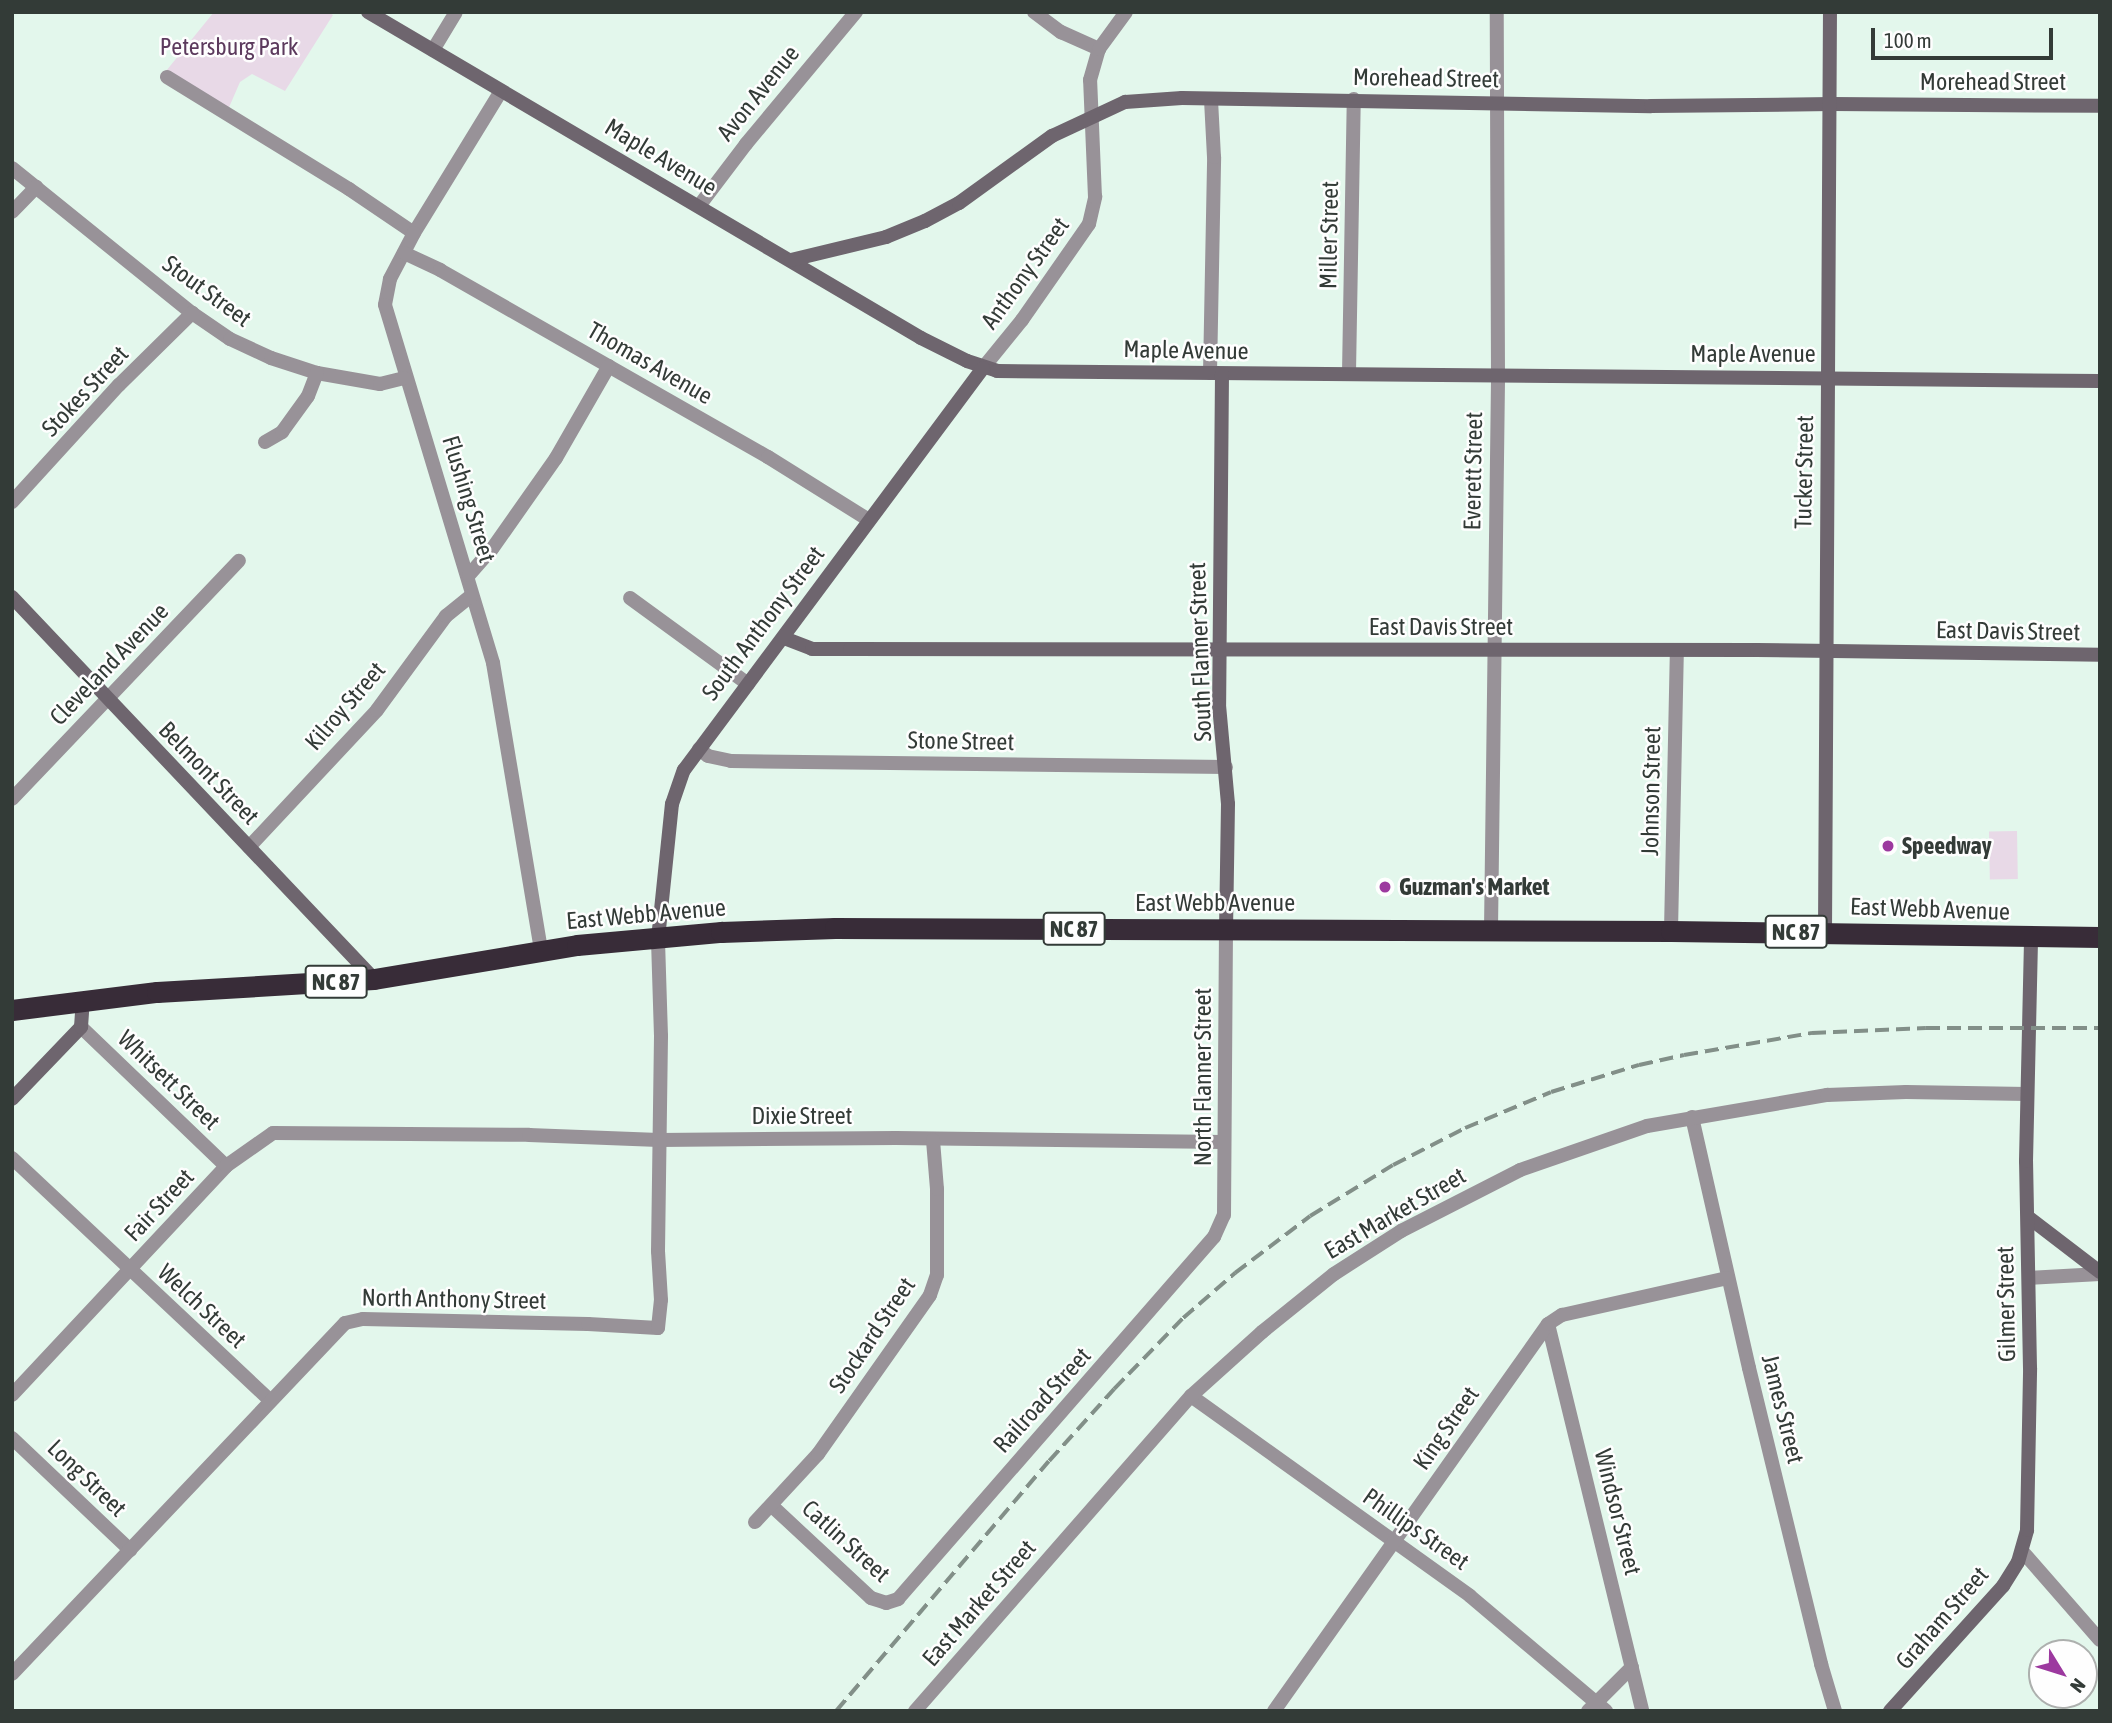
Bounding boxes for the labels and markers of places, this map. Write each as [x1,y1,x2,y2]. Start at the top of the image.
place label: Speedway [1902,832,1992,860]
marker: Speedway [1880,838,1896,854]
place label: Guzman's Market [1399,873,1549,901]
marker: Guzman's Market [1377,879,1393,895]

